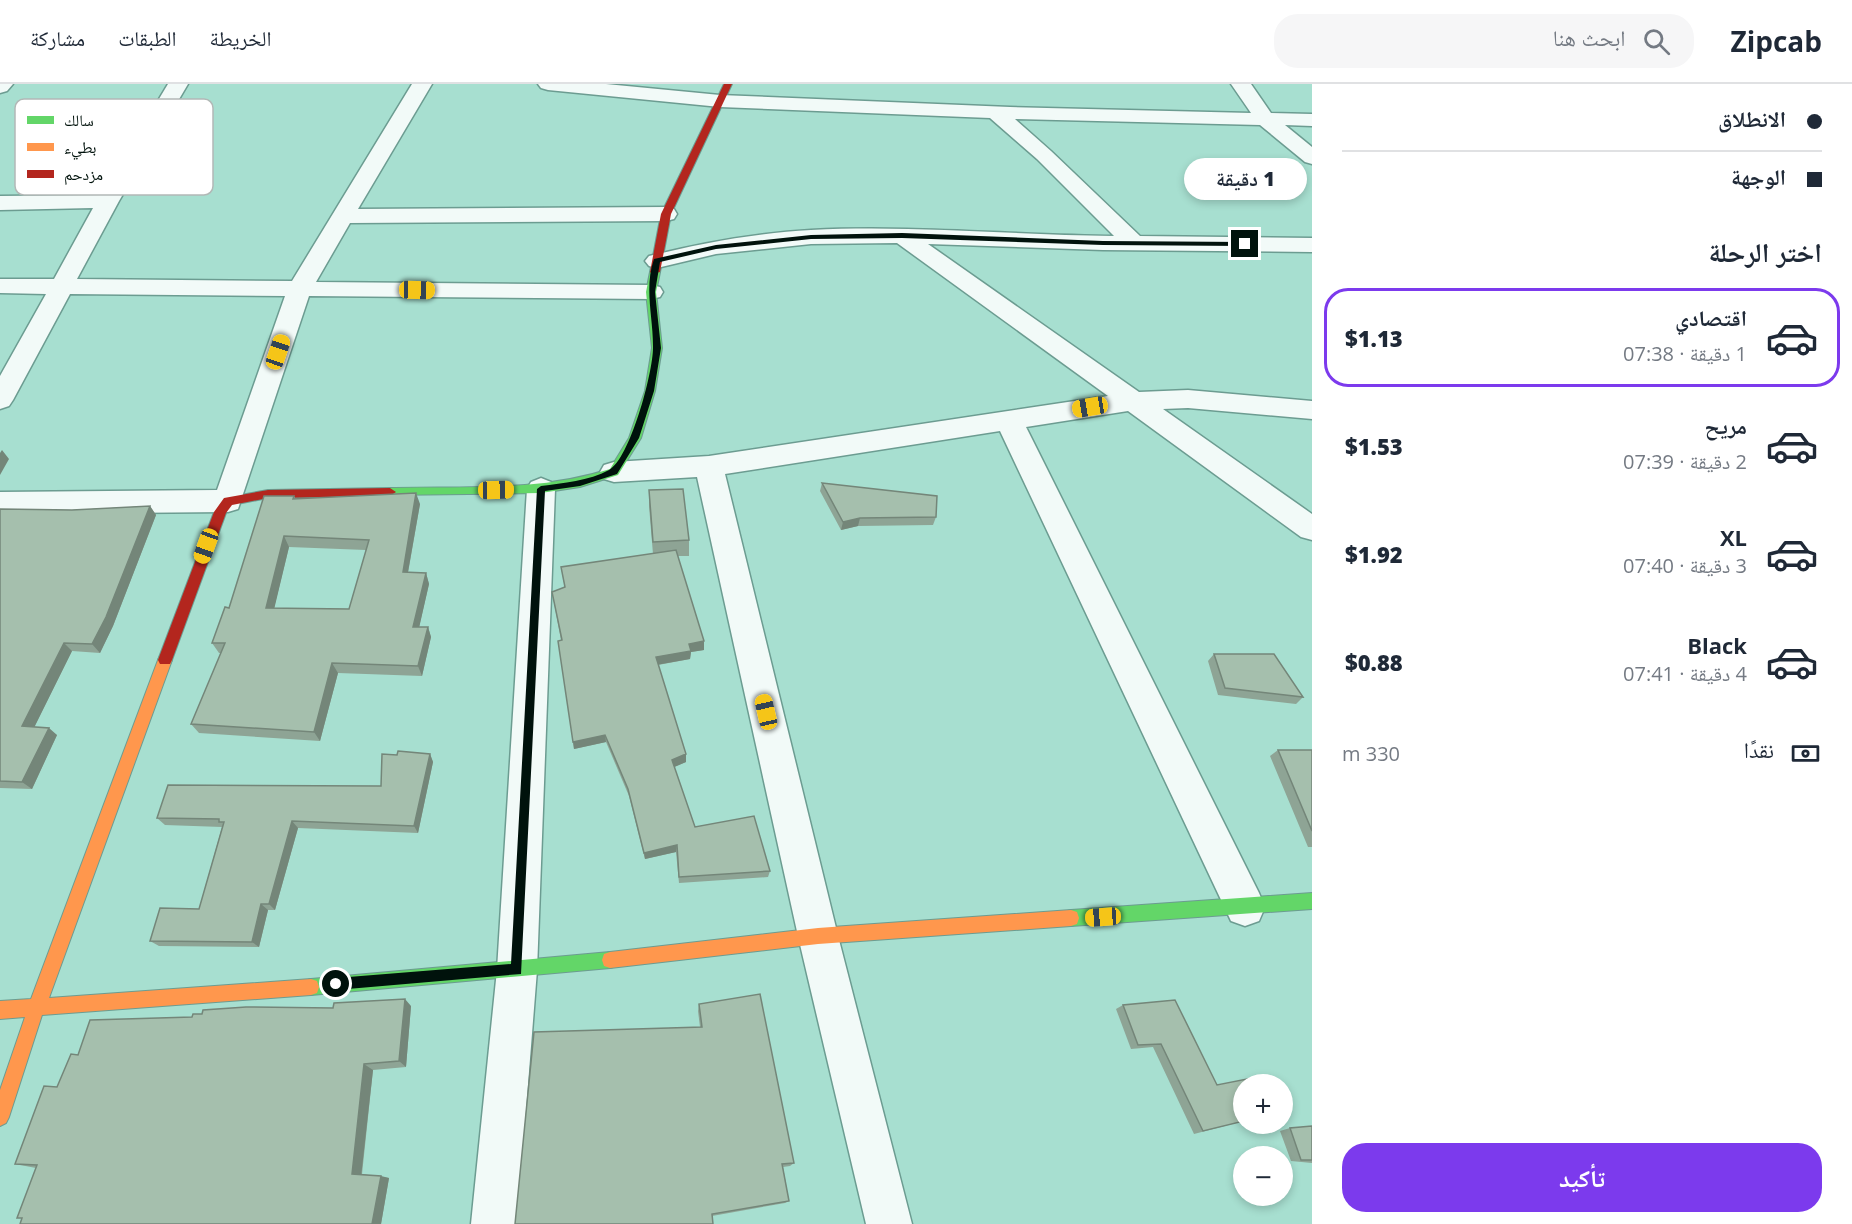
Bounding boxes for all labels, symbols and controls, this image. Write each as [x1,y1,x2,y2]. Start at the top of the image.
search box [1274,14,1694,68]
text: ابحث هنا [1553,22,1625,52]
text: Zipcab [1730,22,1822,60]
text: مشاركة [30,24,85,52]
text: الطبقات [118,24,177,52]
text: الخريطة [210,24,271,52]
icon: search [1640,25,1673,58]
legend [15,99,213,195]
text: الانطلاق [1718,103,1786,133]
text: سالك [64,109,94,131]
text: بطيء [64,136,96,160]
callout: 1 دقيقة [1184,157,1306,199]
text: الوجهة [1731,161,1786,191]
text: مزدحم [64,163,103,185]
text: 1 دقيقة [1216,165,1275,192]
route end [1231,230,1258,257]
text: اختر الرحلة [1708,233,1822,270]
car [399,281,435,299]
text: اقتصادي [1675,302,1747,332]
icon: car [1765,311,1819,365]
text: $1.13 [1345,323,1403,353]
car [264,332,292,372]
text: 1 دقيقة · 07:38 [1623,340,1747,367]
car [1071,395,1109,419]
text: مريح [1704,410,1747,440]
icon: car [1765,419,1819,473]
text: $1.53 [1345,431,1403,461]
text: 2 دقيقة · 07:39 [1623,448,1747,475]
car [478,481,514,499]
text: XL [1720,522,1747,552]
car [191,526,221,566]
icon: car [1765,527,1819,581]
text: $1.92 [1345,539,1403,569]
text: 3 دقيقة · 07:40 [1623,552,1747,579]
text: Black [1687,630,1747,660]
icon: car [1765,635,1819,689]
text: $0.88 [1345,647,1403,677]
text: 4 دقيقة · 07:41 [1623,660,1747,687]
car [753,692,779,732]
text: نقدًا [1744,734,1774,764]
icon: cash [1789,737,1822,770]
text: 330 m [1342,740,1400,767]
car [1084,907,1122,927]
route start [322,970,349,997]
map controls [1233,1074,1293,1206]
button: + [1233,1074,1293,1134]
button: تأكيد [1342,1143,1822,1212]
button: − [1233,1146,1293,1206]

